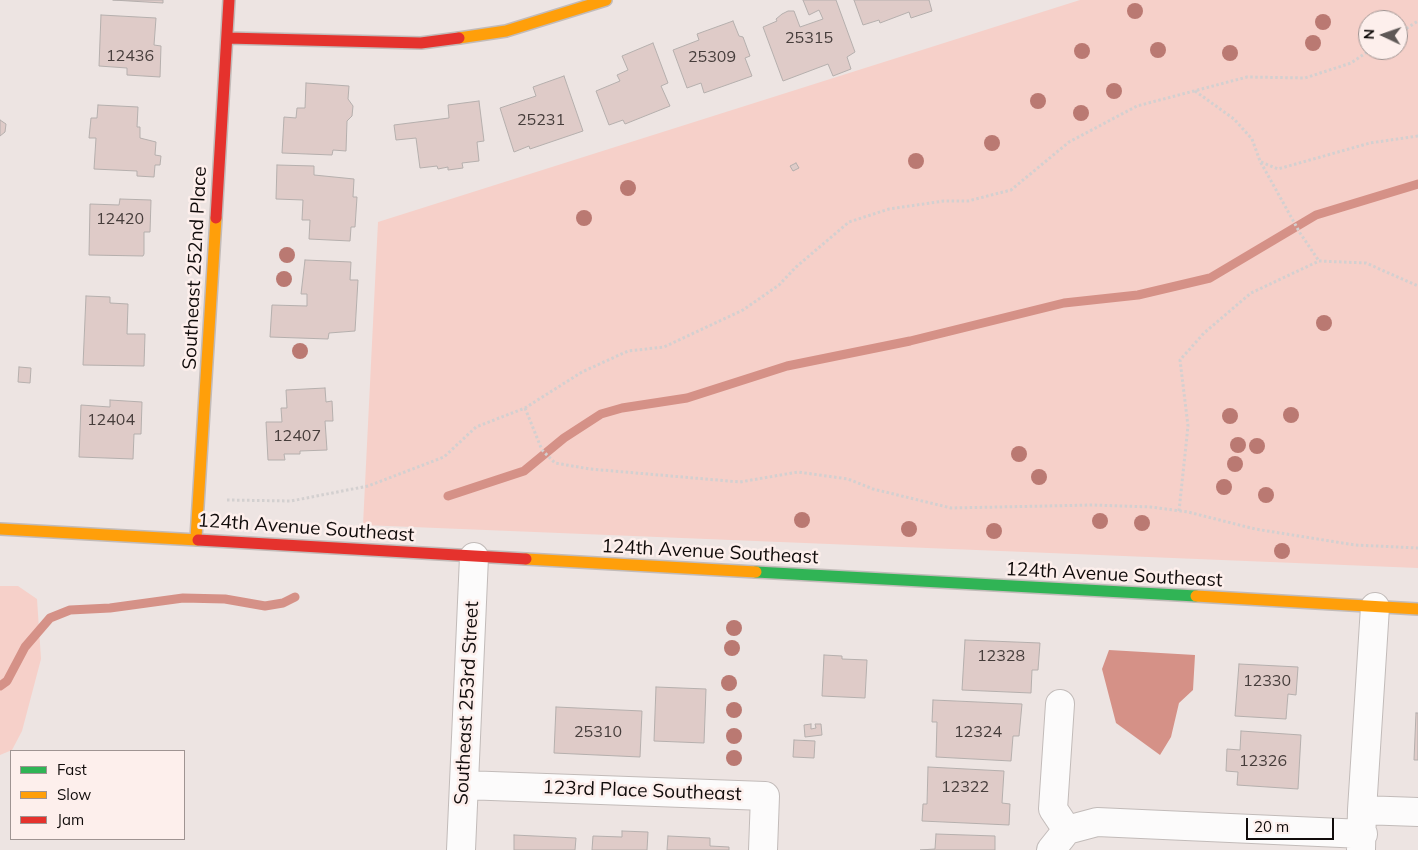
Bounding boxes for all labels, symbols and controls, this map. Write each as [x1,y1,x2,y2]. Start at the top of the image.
north arrow [1358,10,1408,60]
house number: 25315 [785,28,833,48]
text: N [1360,29,1378,40]
house number: 12436 [106,46,154,66]
house number: 25309 [688,47,736,67]
house number: 25231 [517,110,565,130]
street label: Southeast 252nd Place [178,166,212,370]
house number: 12420 [96,209,144,229]
house number: 12404 [87,410,135,430]
house number: 12407 [273,426,321,446]
street label: 124th Avenue Southeast [197,509,415,547]
street label: 124th Avenue Southeast [601,535,819,569]
street label: 124th Avenue Southeast [1005,558,1223,592]
street label: Southeast 253rd Street [450,601,484,805]
house number: 12328 [977,646,1025,666]
house number: 12330 [1243,671,1291,691]
house number: 25310 [574,722,622,742]
house number: 12324 [954,722,1002,742]
legend [10,750,185,840]
house number: 12326 [1239,751,1287,771]
text: Fast [57,760,87,779]
street label: 123rd Place Southeast [542,776,742,806]
house number: 12322 [941,777,989,797]
text: Slow [57,785,91,804]
scale bar [1248,808,1336,840]
text: Jam [57,810,84,829]
text: 20 m [1254,817,1289,836]

